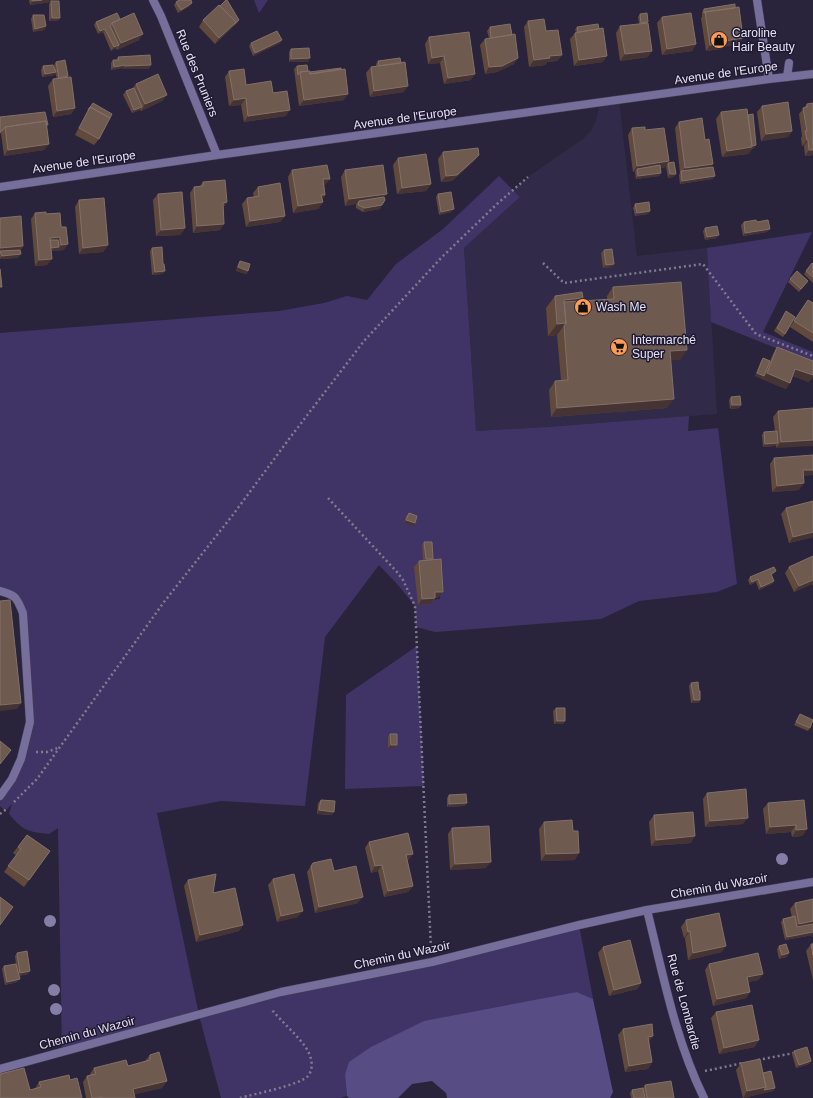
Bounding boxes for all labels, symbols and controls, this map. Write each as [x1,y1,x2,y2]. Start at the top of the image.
place label: Caroline Hair Beauty [732,26,795,54]
street label: Rue des Pruniers [173,27,221,119]
shop icon: Caroline Hair Beauty [709,30,729,50]
street label: Avenue de l'Europe [673,59,779,87]
street label: Avenue de l'Europe [352,104,458,132]
street label: Avenue de l'Europe [31,148,137,176]
shop icon: Wash Me [573,297,593,317]
place label: Wash Me [596,300,647,314]
place label: Intermarché Super [632,333,696,361]
supermarket icon: Intermarché Super [609,337,629,357]
street label: Chemin du Wazoir [669,871,769,901]
street label: Chemin du Wazoir [352,938,452,972]
street label: Rue de Lombardie [664,953,704,1052]
street label: Chemin du Wazoir [38,1014,136,1052]

